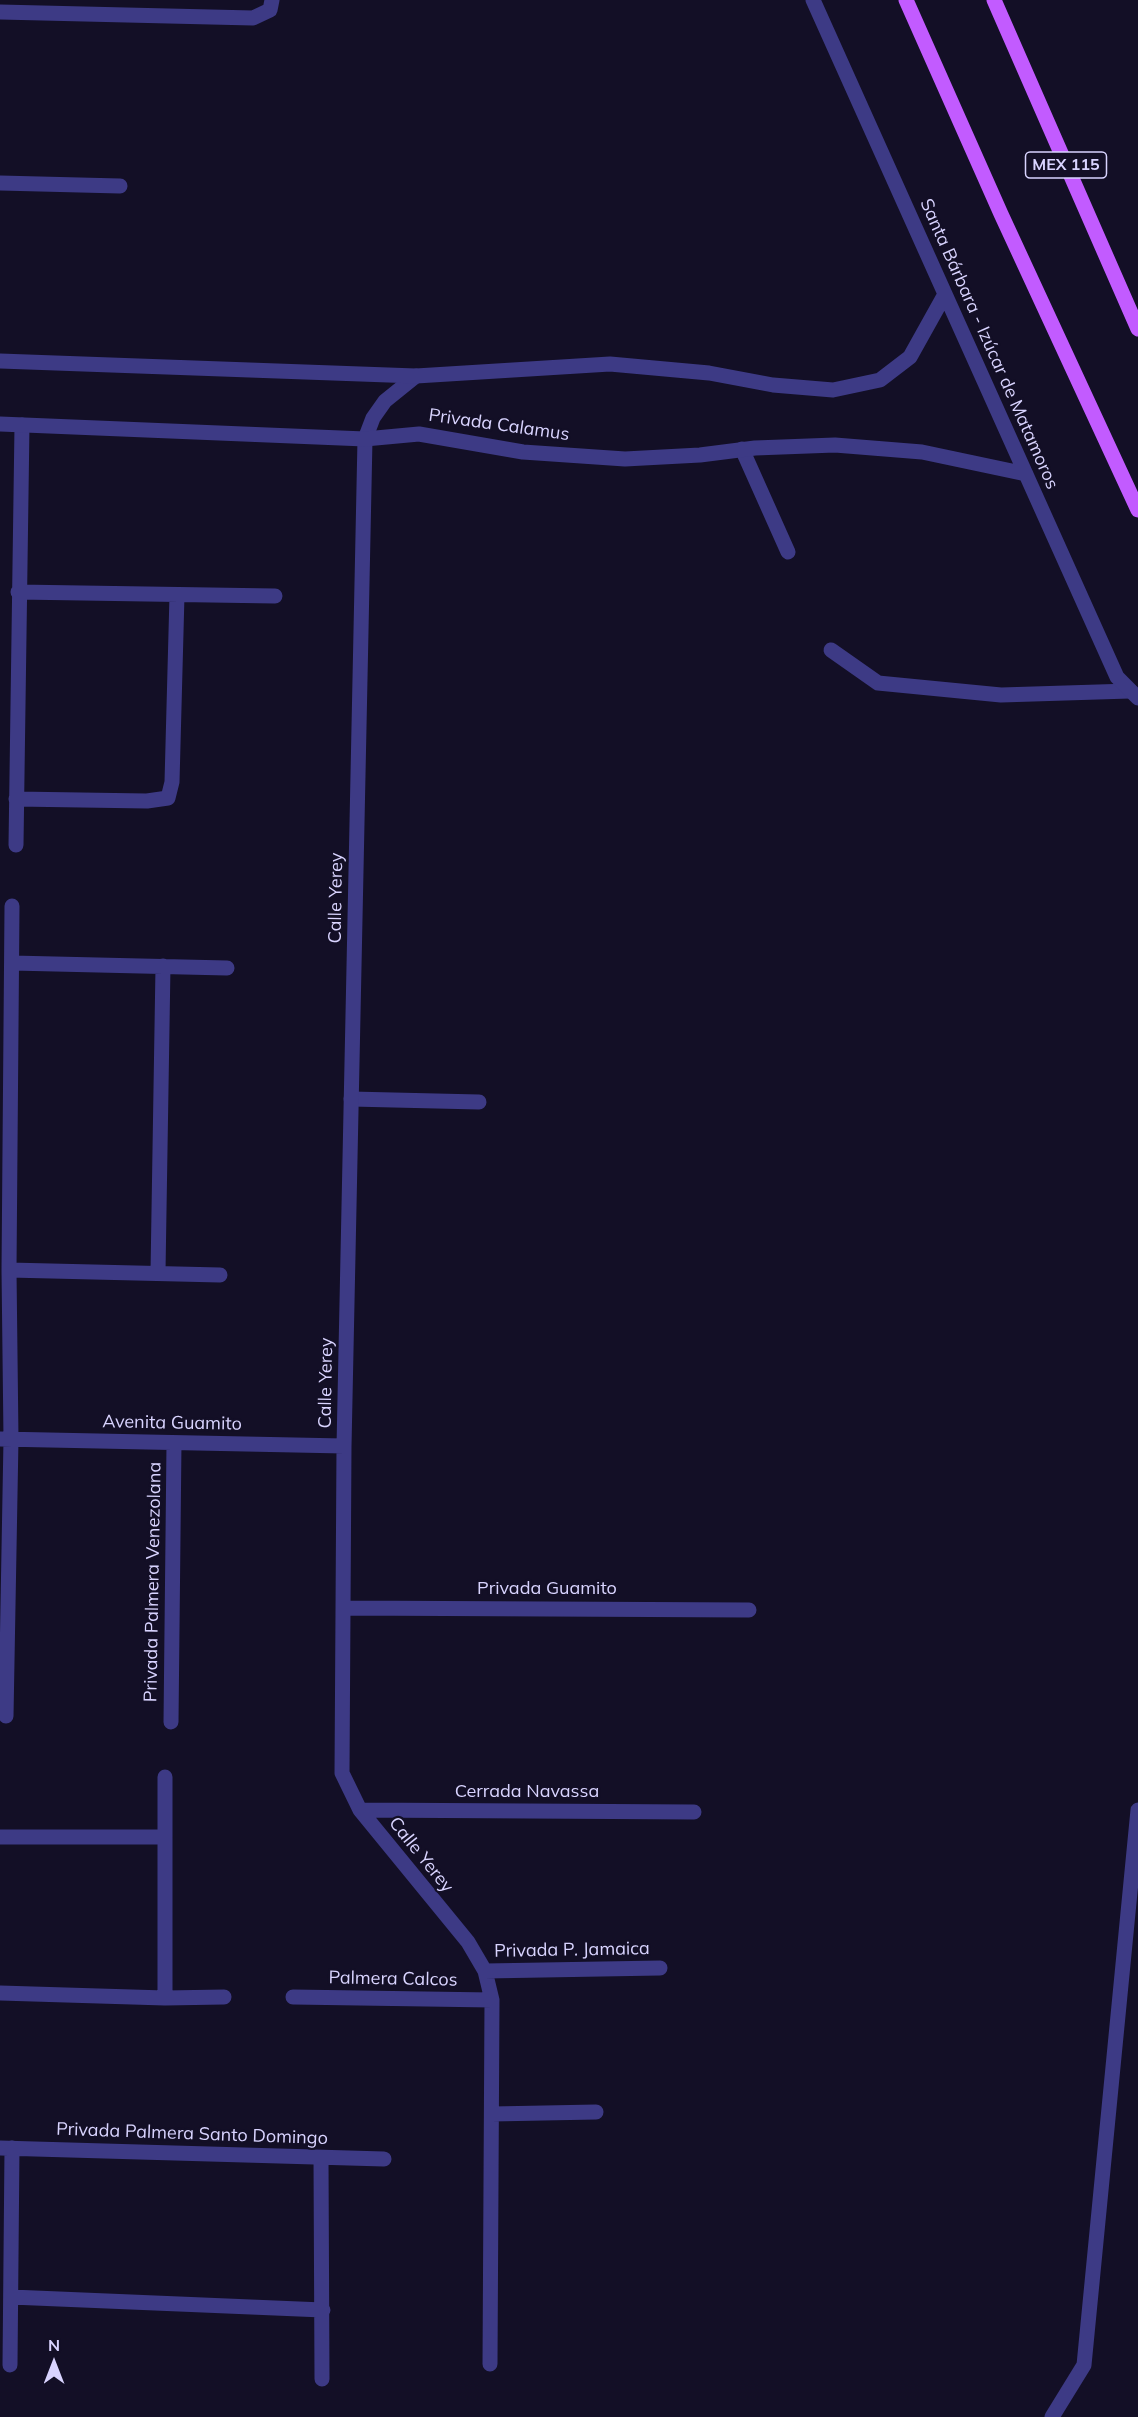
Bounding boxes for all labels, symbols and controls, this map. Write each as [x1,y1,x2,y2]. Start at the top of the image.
road number: MEX 115 [1026,152,1106,178]
street label: Santa Bárbara - Izúcar de Matamoros [915,196,1063,492]
street label: Privada Calamus [427,404,571,446]
street label: Calle Yerey [324,852,348,944]
street label: Calle Yerey [314,1337,338,1429]
street label: Avenita Guamito [102,1411,242,1435]
street label: Privada Palmera Venezolana [140,1462,166,1702]
street label: Privada Guamito [477,1578,617,1600]
street label: Cerrada Navassa [455,1781,599,1803]
street label: Calle Yerey [384,1813,458,1897]
street label: Privada P. Jamaica [494,1938,650,1962]
street label: Palmera Calcos [328,1967,458,1991]
street label: Privada Palmera Santo Domingo [56,2118,328,2150]
north arrow [24,2333,84,2393]
text: N [48,2335,60,2355]

